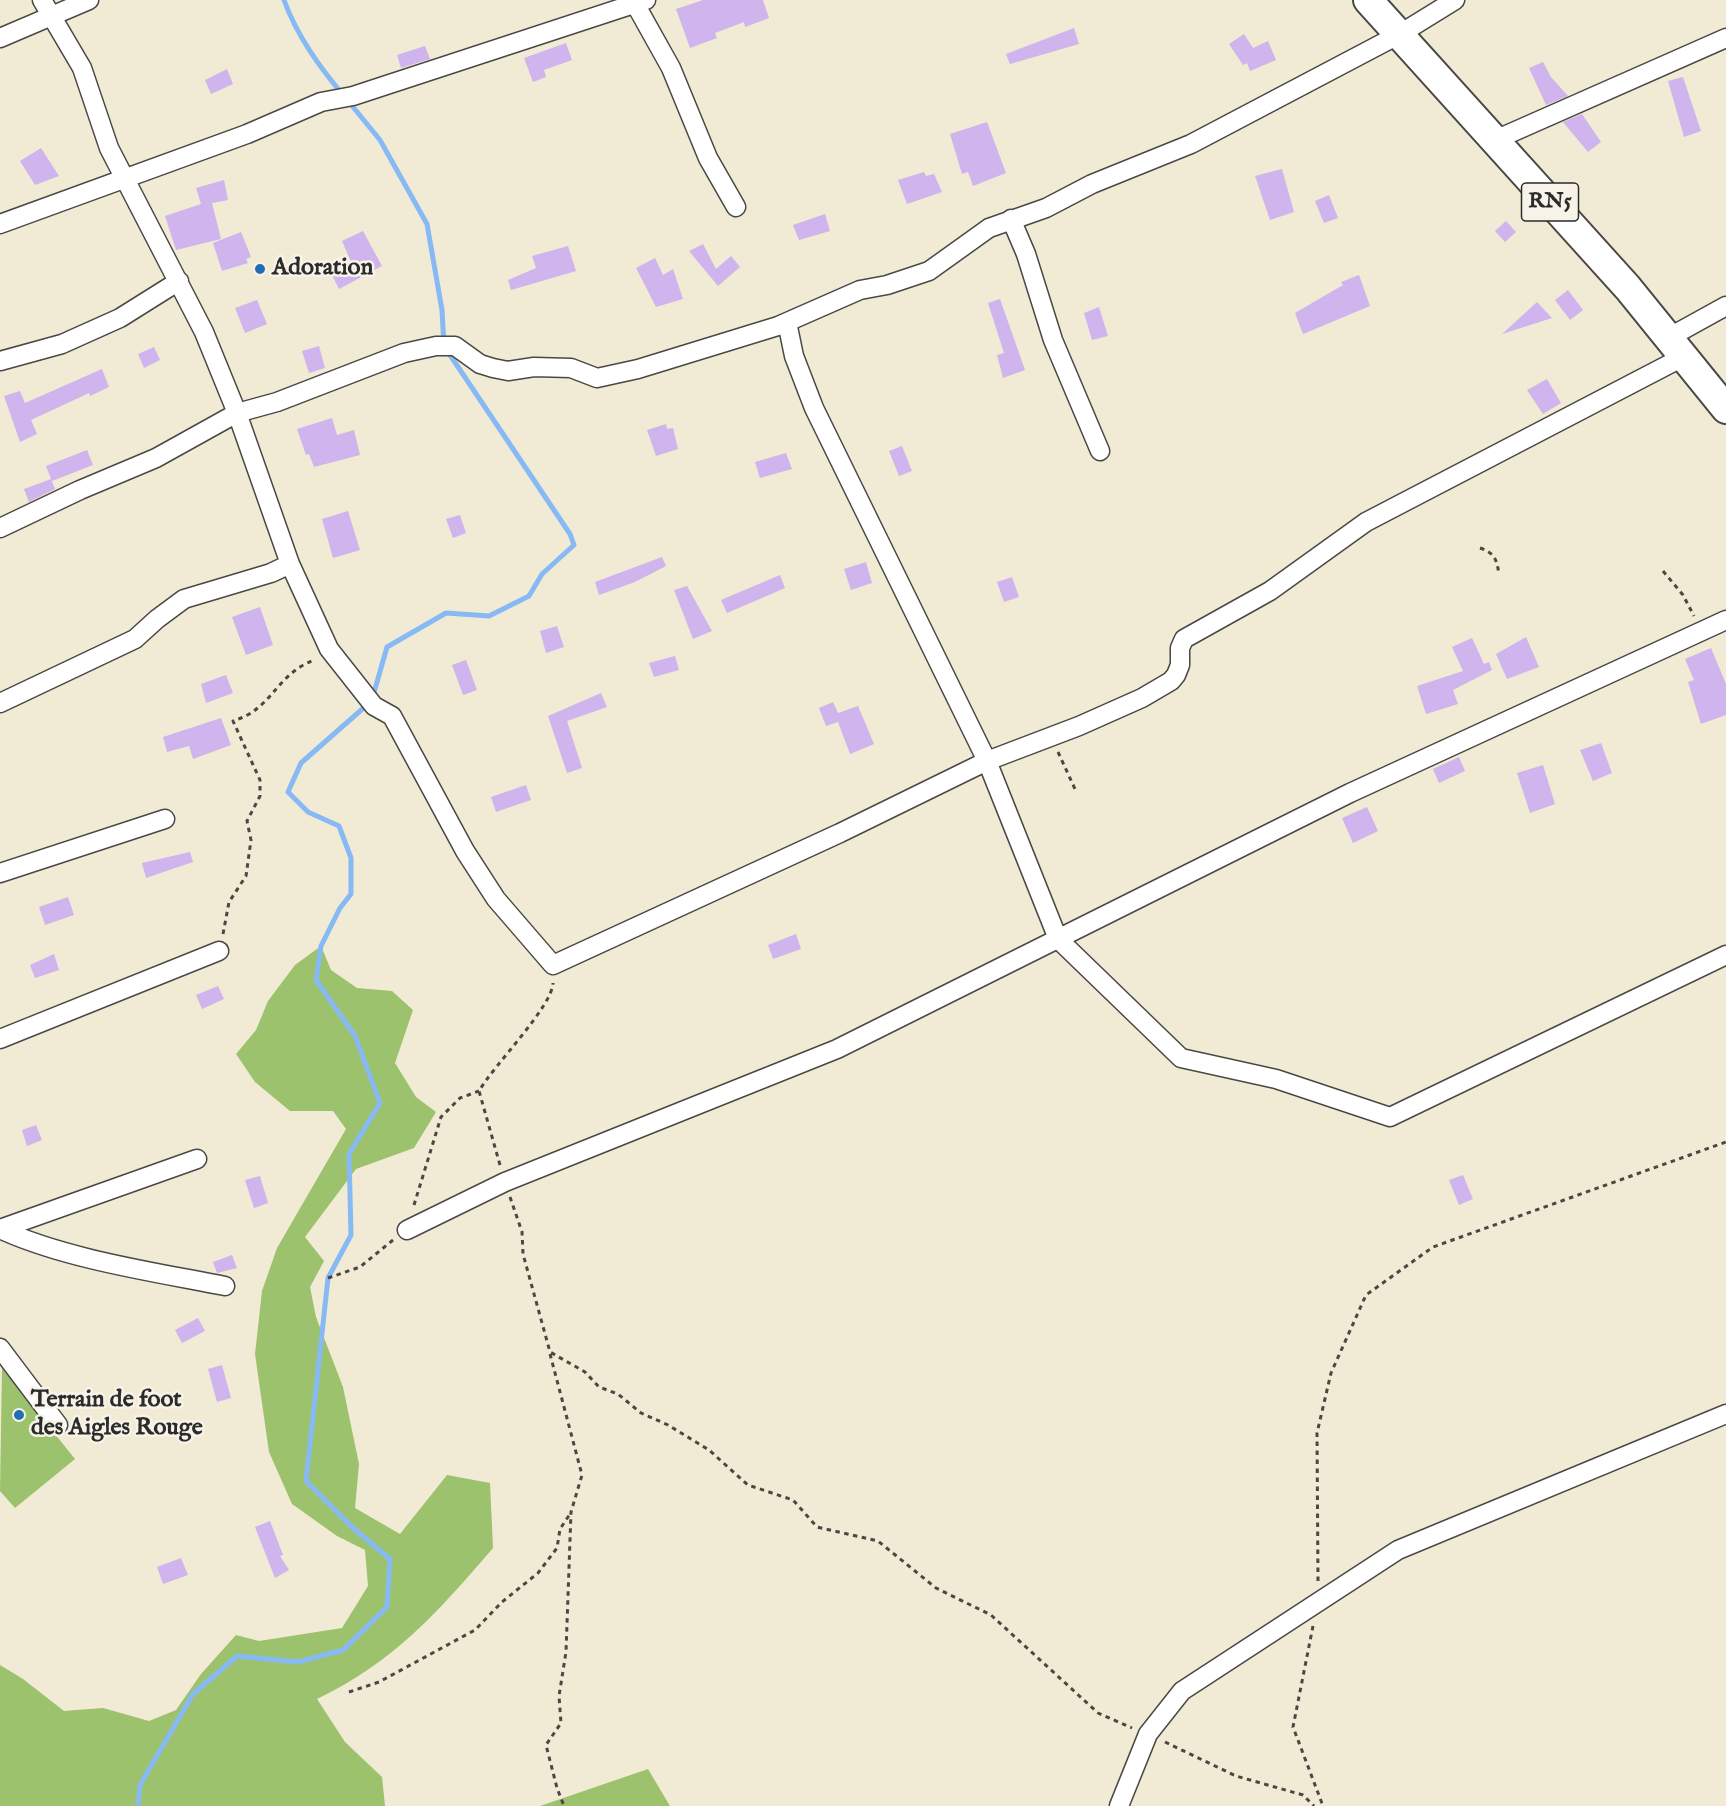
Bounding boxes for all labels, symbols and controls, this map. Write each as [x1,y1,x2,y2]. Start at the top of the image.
road number: RN5 [1522,183,1578,221]
place label: Adoration [272,255,373,283]
marker: Adoration [253,262,267,276]
place label: Terrain de foot des Aigles Rouge [31,1387,203,1443]
marker: Terrain de foot des Aigles Rouge [12,1408,26,1422]

